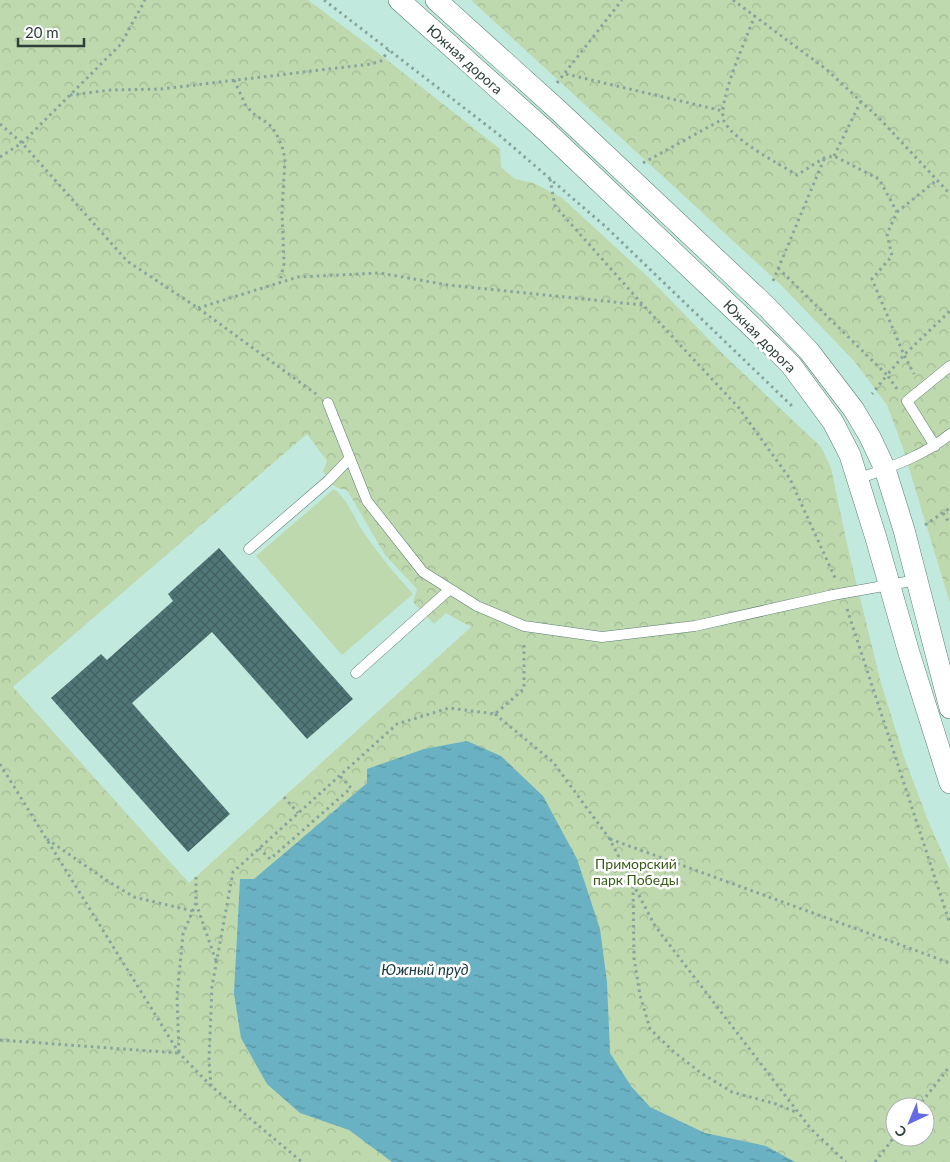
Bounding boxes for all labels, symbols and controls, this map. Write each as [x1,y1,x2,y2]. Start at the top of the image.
scale bar [18,15,84,47]
street label: Южная дорога [424,21,506,97]
text: 20 m [25,23,59,41]
street label: Южная дорога [720,296,800,376]
park label: Приморский парк Победы [593,855,679,888]
water label: Южный пруд [381,960,469,978]
north arrow [885,1097,935,1147]
text: С [891,1122,910,1141]

